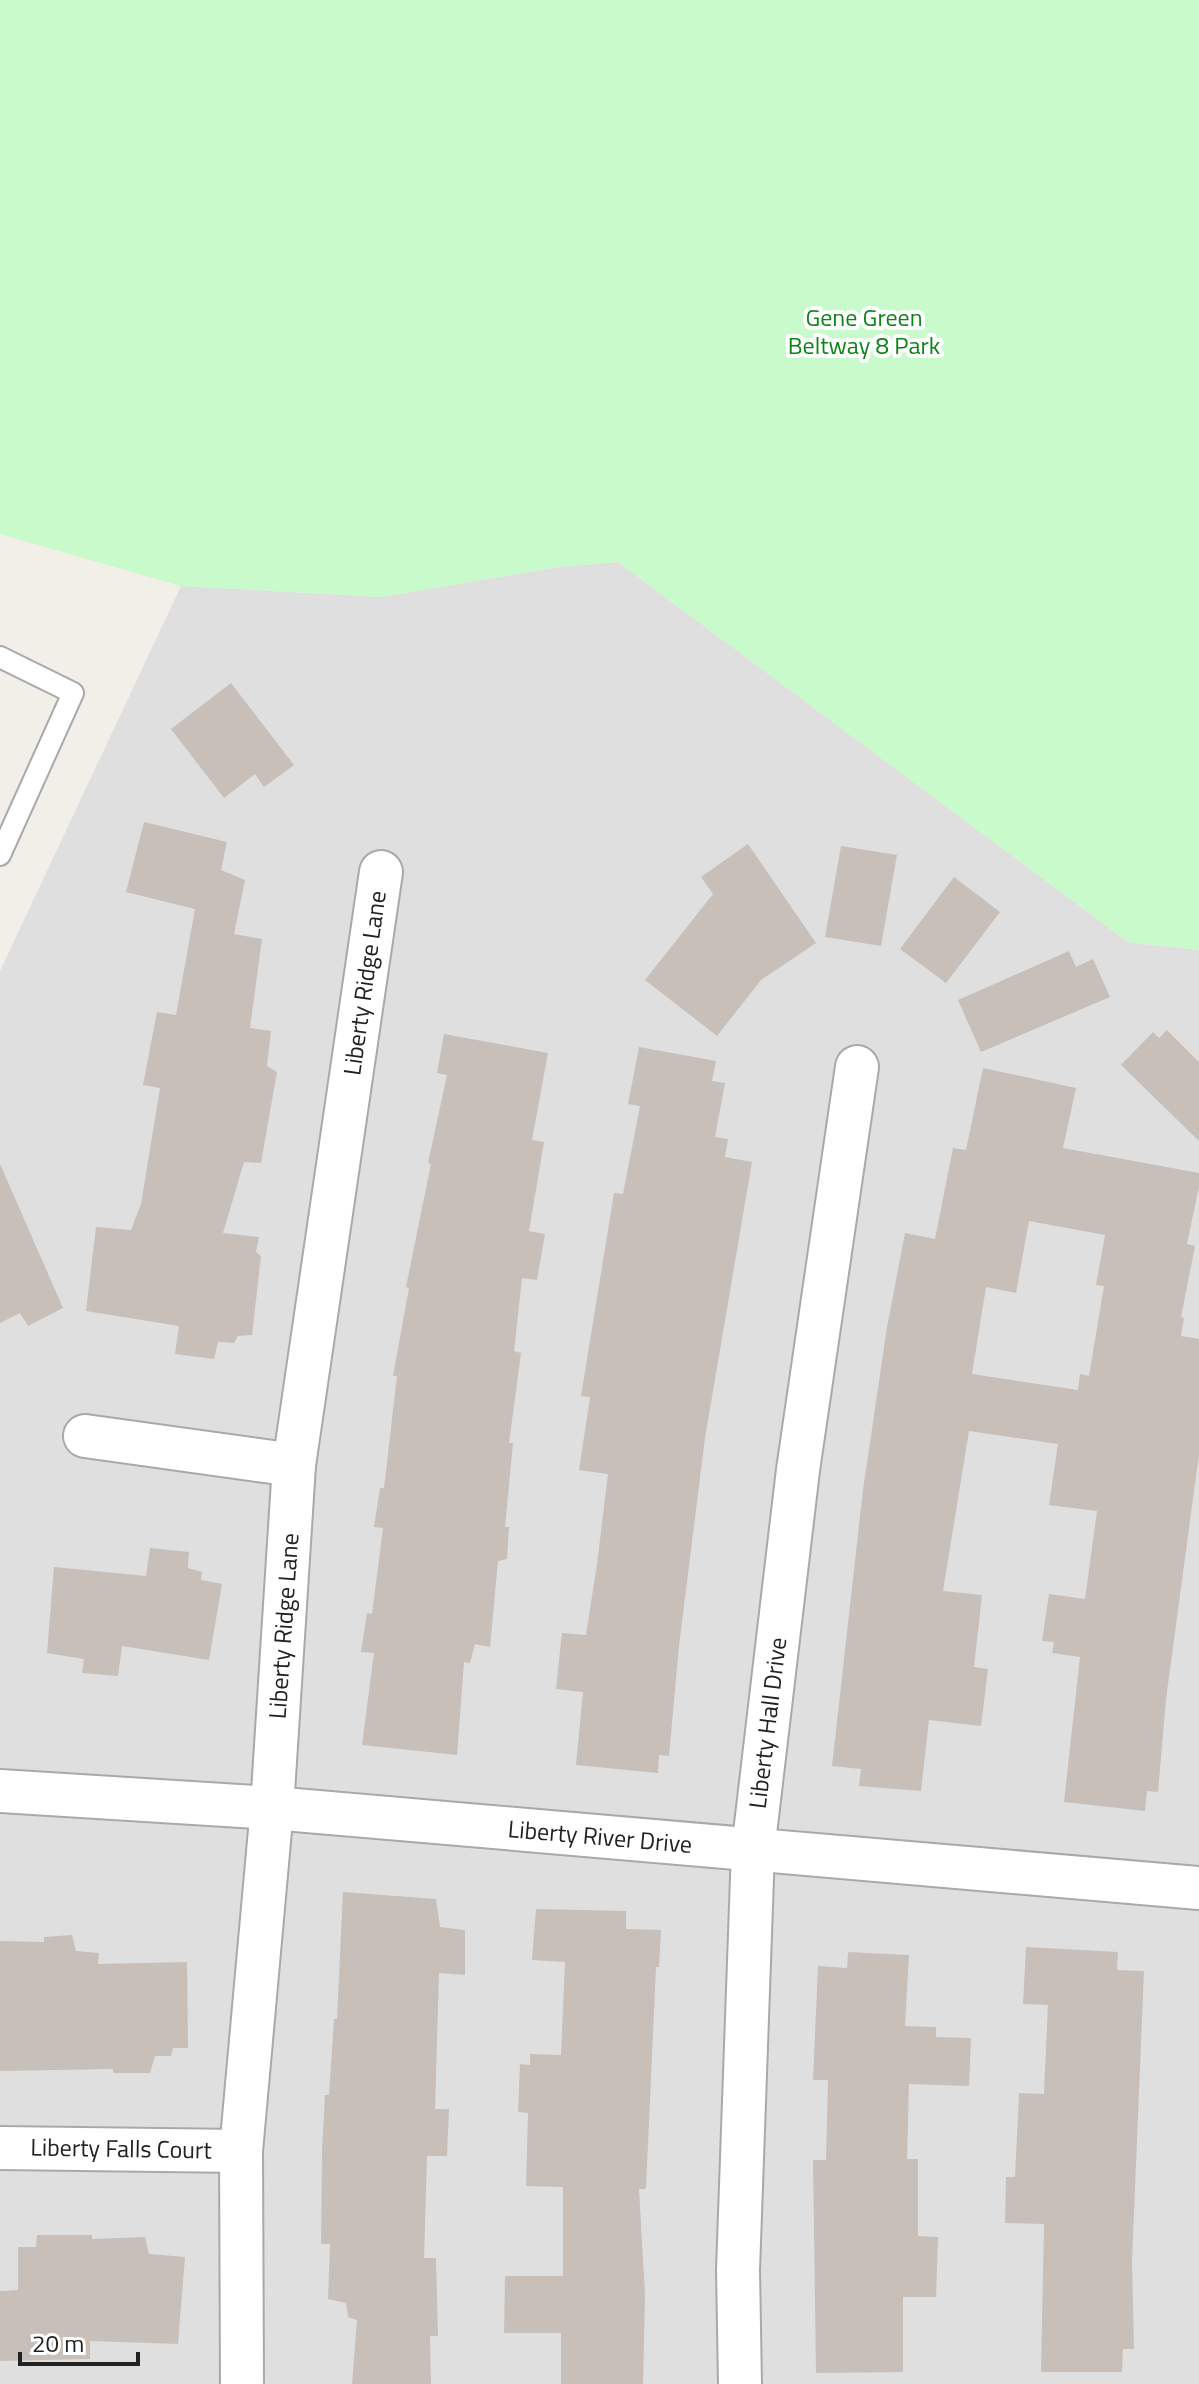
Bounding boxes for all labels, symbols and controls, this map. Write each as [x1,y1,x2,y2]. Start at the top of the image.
park label: Gene Green Beltway 8 Park [788,299,941,363]
street label: Liberty Ridge Lane [333,888,395,1078]
street label: Liberty Ridge Lane [259,1532,307,1720]
street label: Liberty Hall Drive [739,1635,795,1811]
street label: Liberty River Drive [507,1810,694,1862]
street label: Liberty Falls Court [30,2128,213,2168]
scale bar [20,2316,138,2366]
text: 20 m [32,2325,84,2361]

